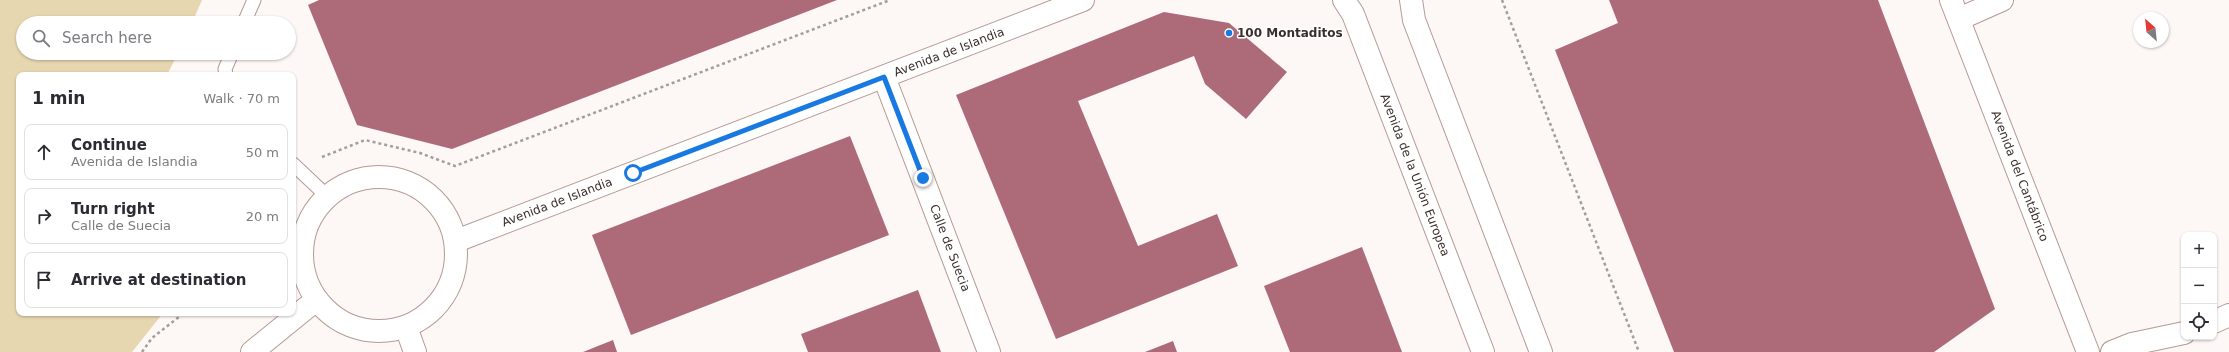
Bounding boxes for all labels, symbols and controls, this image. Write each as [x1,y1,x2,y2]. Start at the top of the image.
north arrow [2133,12,2169,48]
search box [16,16,296,60]
street label: Avenida de Islandia [892,25,1006,79]
place label: 100 Montaditos [1237,26,1343,40]
icon: search [30,27,52,49]
marker: 100 Montaditos [1224,28,1234,38]
text: Search here [62,29,152,47]
text: 1 min [32,88,85,108]
text: Walk · 70 m [203,91,280,106]
street label: Avenida de la Unión Europea [1377,92,1453,258]
street label: Avenida del Cantábrico [1989,109,2051,243]
text: Continue [71,136,147,154]
icon: ahead [33,141,55,163]
text: 50 m [246,145,279,160]
text: Avenida de Islandia [71,154,198,169]
route start [624,164,642,182]
route end [914,169,932,187]
street label: Avenida de Islandia [500,175,614,229]
text: Turn right [71,200,155,218]
street label: Calle de Suecia [927,202,973,294]
icon: right [33,205,55,227]
text: 20 m [246,209,279,224]
text: Calle de Suecia [71,218,171,233]
map controls [2181,232,2217,340]
button: + [2181,232,2217,268]
button: − [2181,268,2217,304]
icon: arrive [33,269,55,291]
text: Arrive at destination [71,271,246,289]
button: locate [2181,304,2217,340]

